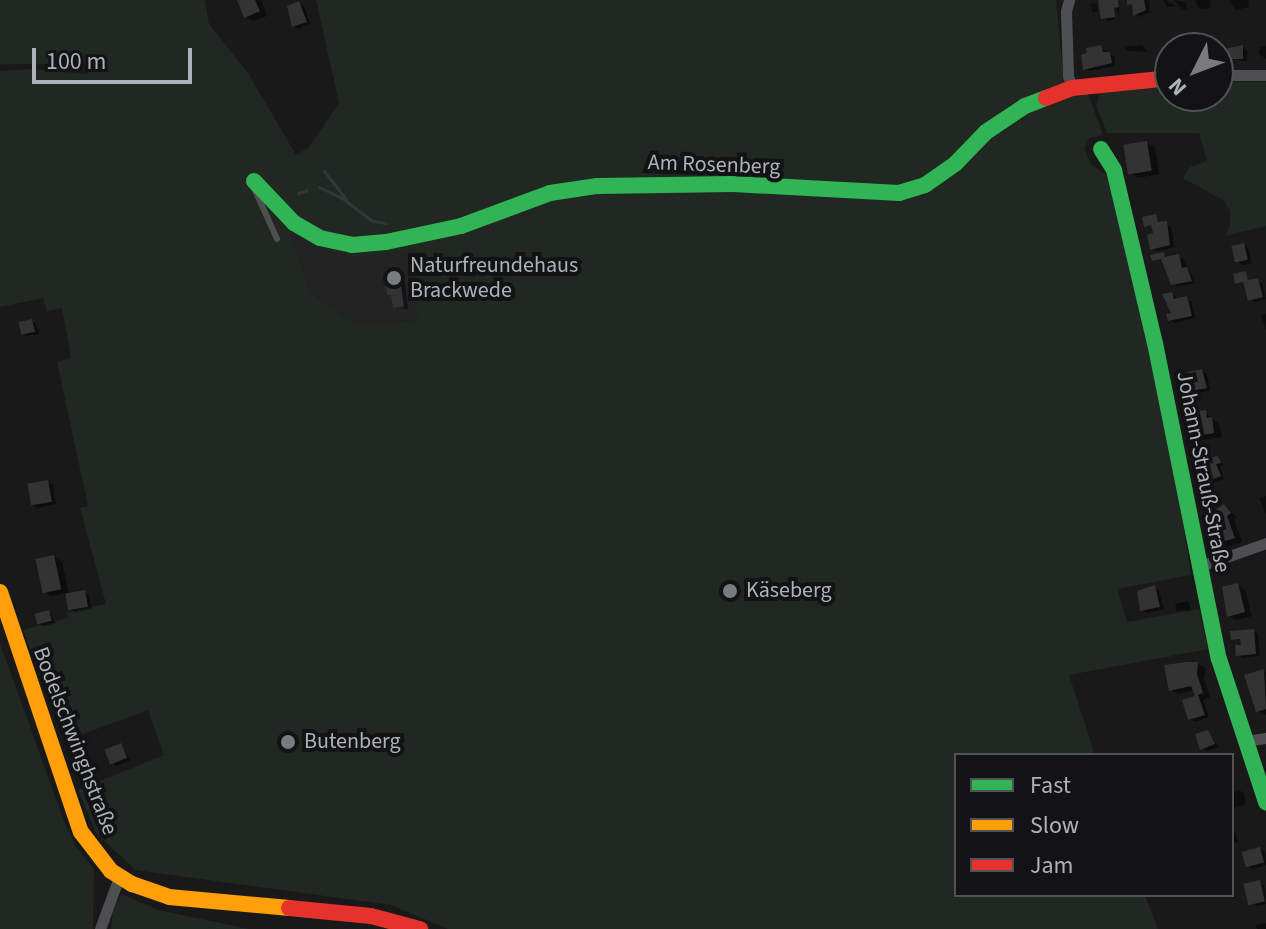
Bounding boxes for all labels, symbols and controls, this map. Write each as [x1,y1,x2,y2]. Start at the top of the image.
scale bar [36,32,196,82]
north arrow [1154,32,1234,112]
text: 100 m [46,44,106,79]
text: N [1161,71,1194,103]
street label: Am Rosenberg [647,149,781,181]
place label: Naturfreundehaus Brackwede [410,252,578,304]
marker: Naturfreundehaus Brackwede [385,269,403,287]
street label: Johann-Strauß-Straße [1171,369,1235,575]
place label: Käseberg [746,578,832,604]
marker: Käseberg [721,582,739,600]
street label: Bodelschwinghstraße [27,643,123,839]
place label: Butenberg [304,729,401,755]
marker: Butenberg [279,733,297,751]
legend [954,753,1234,897]
text: Fast [1030,768,1071,803]
text: Slow [1030,808,1079,843]
text: Jam [1030,848,1074,883]

